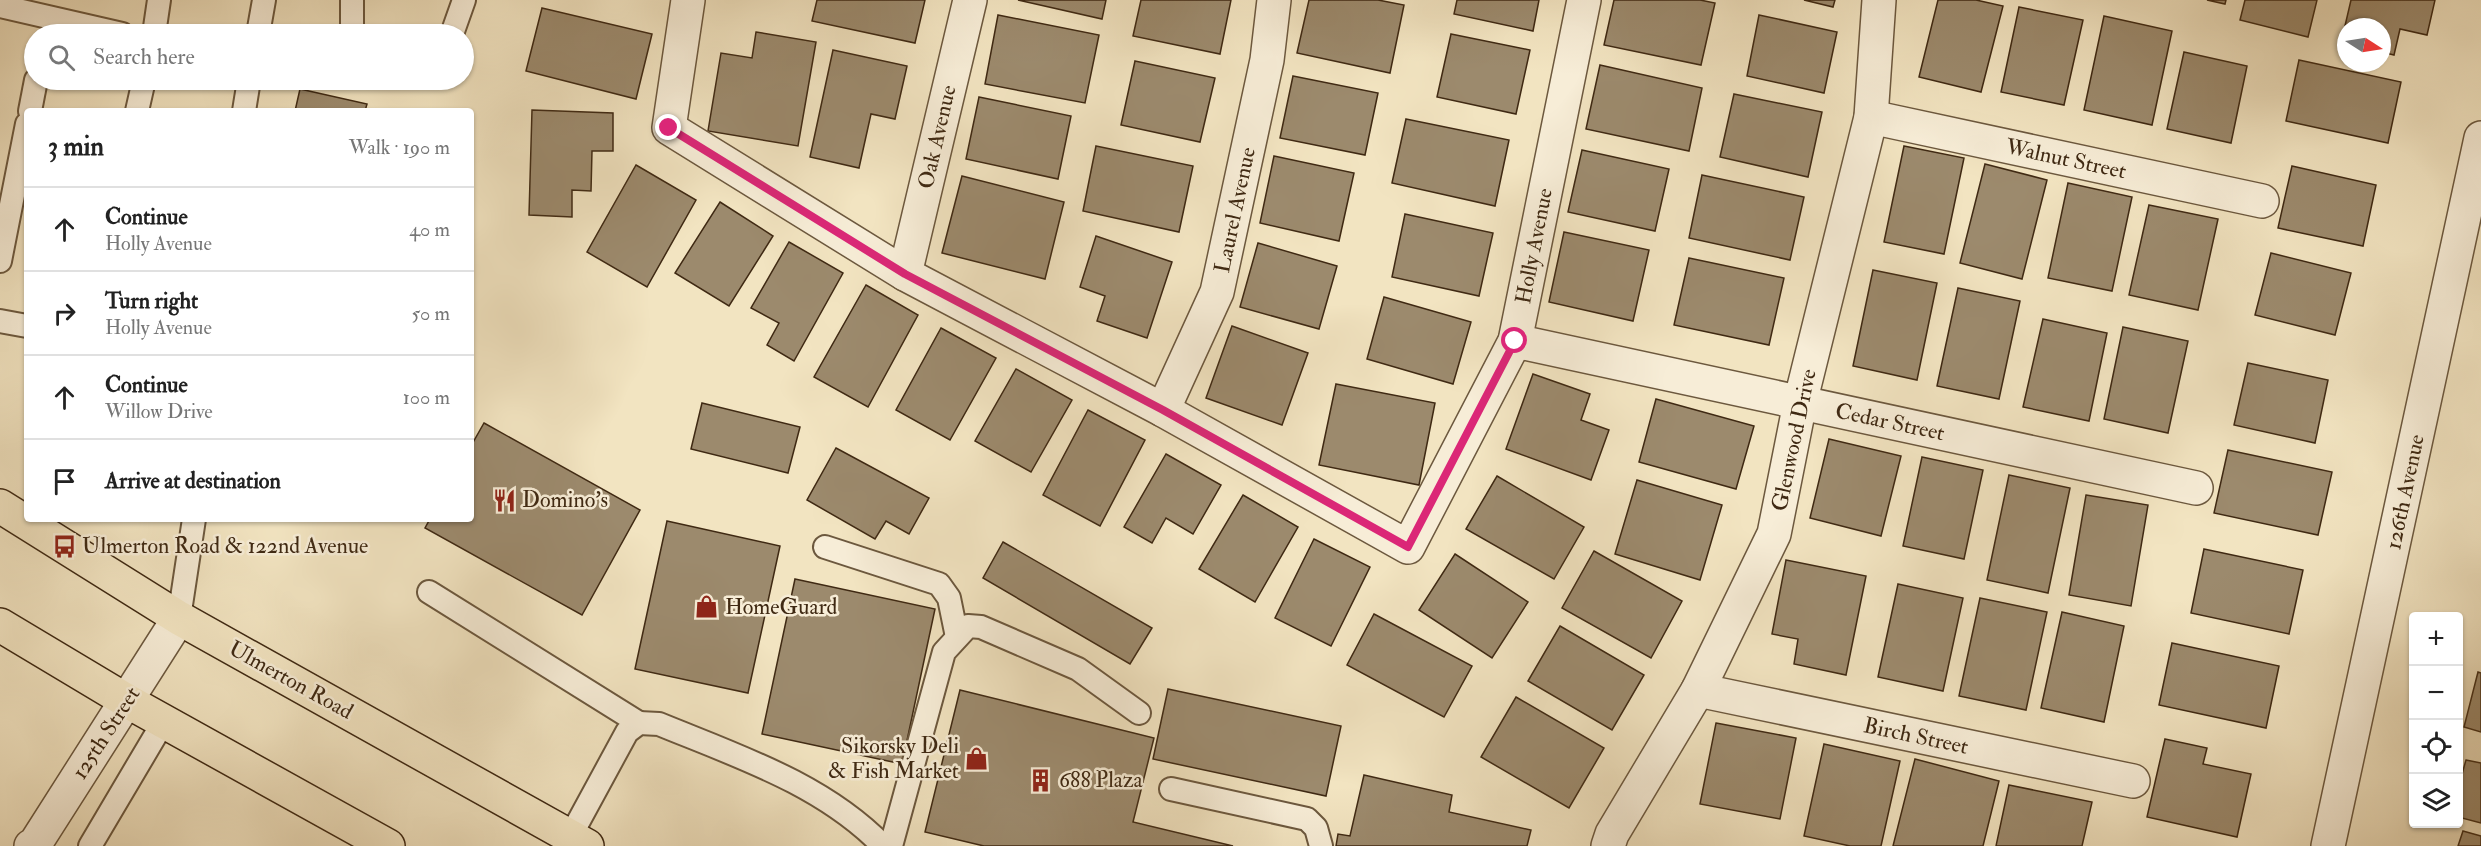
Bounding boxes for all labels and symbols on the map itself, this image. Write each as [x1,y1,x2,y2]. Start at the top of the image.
north arrow [2337,18,2391,72]
street label: Oak Avenue [911,82,963,192]
route end [655,114,681,140]
street label: Walnut Street [2002,132,2129,185]
street label: Laurel Avenue [1208,145,1262,275]
street label: Holly Avenue [1509,186,1559,306]
route start [1501,327,1527,353]
street label: Glenwood Drive [1765,366,1823,514]
street label: Cedar Street [1833,397,1947,447]
street label: 126th Avenue [2379,432,2431,552]
place label: Domino's [522,486,608,514]
restaurant icon: Domino's [491,487,517,513]
place label: Ulmerton Road & 122nd Avenue [82,532,368,560]
bus stop icon: Ulmerton Road & 122nd Avenue [51,533,77,559]
place label: HomeGuard [725,593,838,621]
shop icon: HomeGuard [694,594,720,620]
street label: Ulmerton Road [224,634,358,726]
street label: 125th Street [66,681,146,785]
street label: Birch Street [1861,711,1971,761]
place label: Sikorsky Deli & Fish Market [828,732,959,785]
shop icon: Sikorsky Deli & Fish Market [964,746,990,772]
place label: 688 Plaza [1059,766,1144,794]
building icon: 688 Plaza [1028,767,1054,793]

